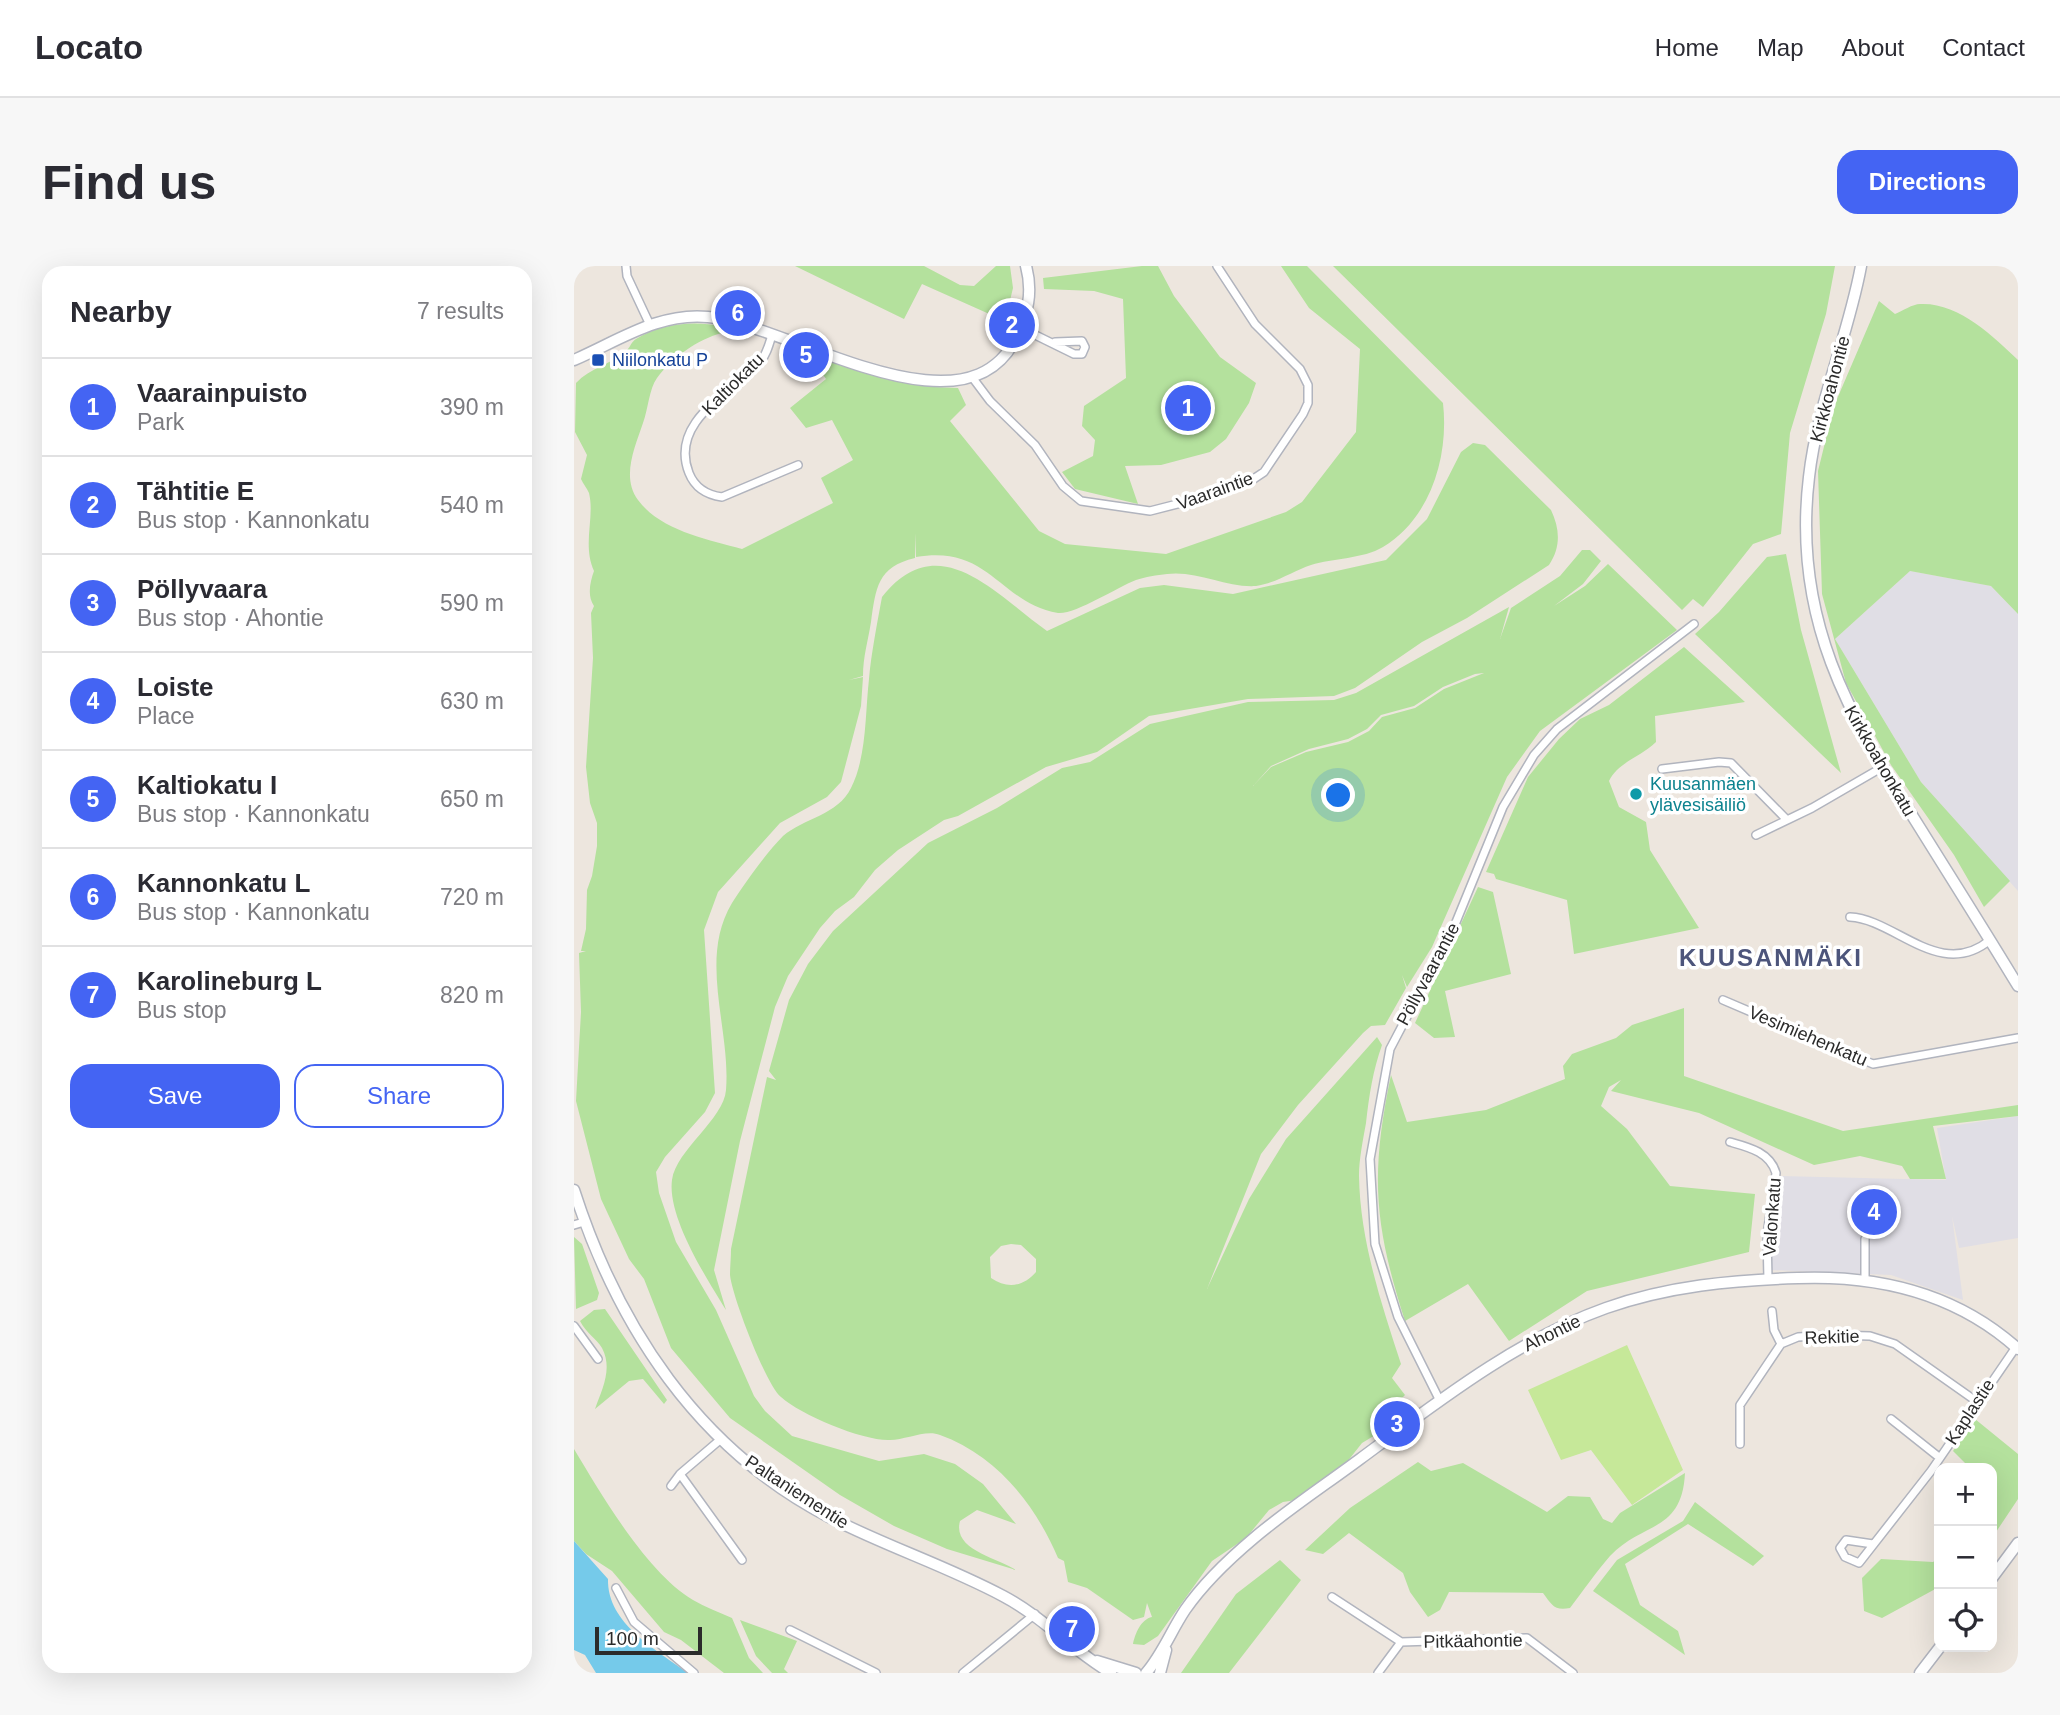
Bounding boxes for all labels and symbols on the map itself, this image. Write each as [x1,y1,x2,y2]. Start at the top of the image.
pin: 6 [715,287,761,339]
pin: 2 [989,299,1035,351]
pin: 5 [783,329,829,381]
street label: Kirkkoahontie [1806,334,1854,444]
street label: Kaltiokatu [698,349,768,419]
place label: Niilonkatu P [612,350,708,370]
marker: Niilonkatu P [590,352,606,368]
pin: 1 [1165,382,1211,434]
street label: Vaaraintie [1174,468,1256,514]
street label: Kirkkoahonkatu [1840,702,1920,820]
place label: Kuusanmäen ylävesisäiliö [1650,774,1756,815]
your location [1321,778,1355,812]
marker: Kuusanmäen ylävesisäiliö [1628,786,1644,802]
street label: Pöllyvaarantie [1393,919,1463,1029]
district label: KUUSANMÄKI [1679,944,1863,971]
street label: Vesimiehenkatu [1746,1002,1870,1070]
street label: Valonkatu [1759,1177,1785,1257]
pin: 4 [1851,1186,1897,1238]
street label: Ahontie [1520,1311,1584,1355]
street label: Rekitie [1804,1326,1860,1348]
street label: Kaplastie [1941,1375,1999,1449]
pin: 3 [1374,1398,1420,1450]
street label: Paltaniementie [742,1451,852,1533]
pin: 7 [1049,1603,1095,1655]
scale bar [595,1624,702,1656]
street label: Pitkäahontie [1423,1630,1523,1652]

